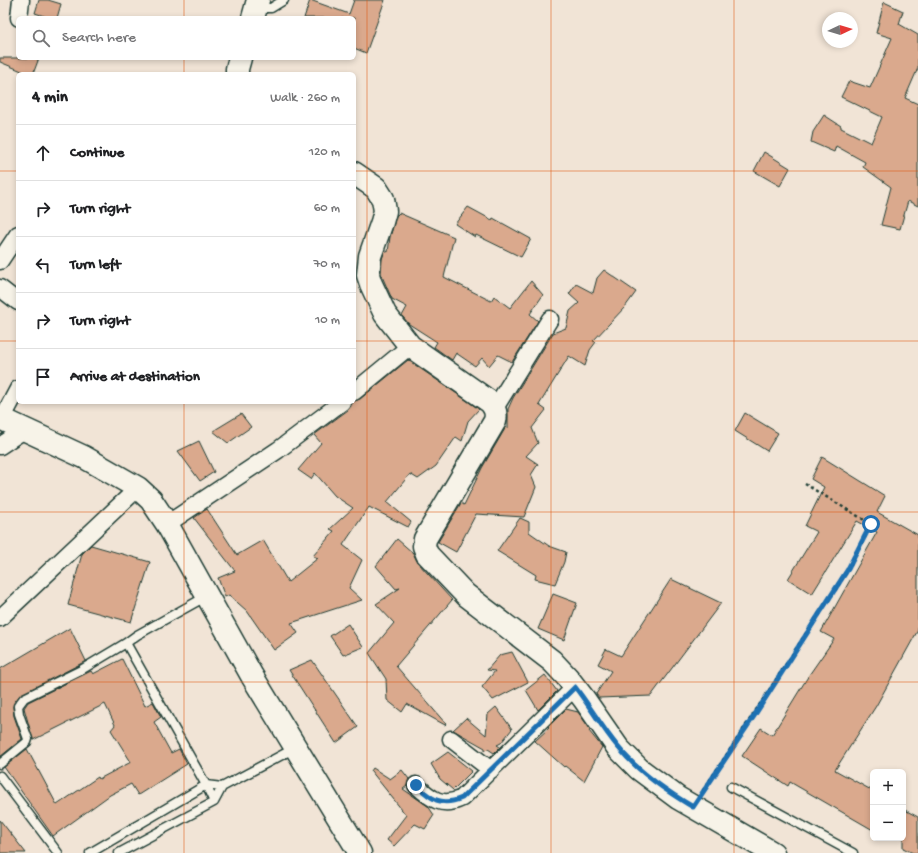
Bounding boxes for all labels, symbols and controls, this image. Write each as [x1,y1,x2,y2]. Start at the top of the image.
north arrow [822,12,858,48]
search box [16,16,356,60]
icon: search [30,27,52,49]
text: Search here [62,29,136,47]
text: 4 min [32,88,68,108]
text: Walk · 260 m [270,91,340,106]
icon: ahead [32,142,54,164]
text: Continue [70,144,124,162]
text: 120 m [309,145,340,160]
icon: right [32,198,54,220]
text: Turn right [70,200,130,218]
text: 60 m [314,201,340,216]
icon: left [32,254,54,276]
text: Turn left [70,256,121,274]
text: 70 m [314,257,340,272]
icon: right [32,310,54,332]
text: Turn right [70,312,130,330]
text: 10 m [315,313,340,328]
icon: arrive [32,366,54,388]
text: Arrive at destination [70,368,200,386]
route start [862,515,880,533]
map controls [870,769,906,841]
button: + [870,769,906,805]
route end [407,776,425,794]
button: − [870,805,906,841]

